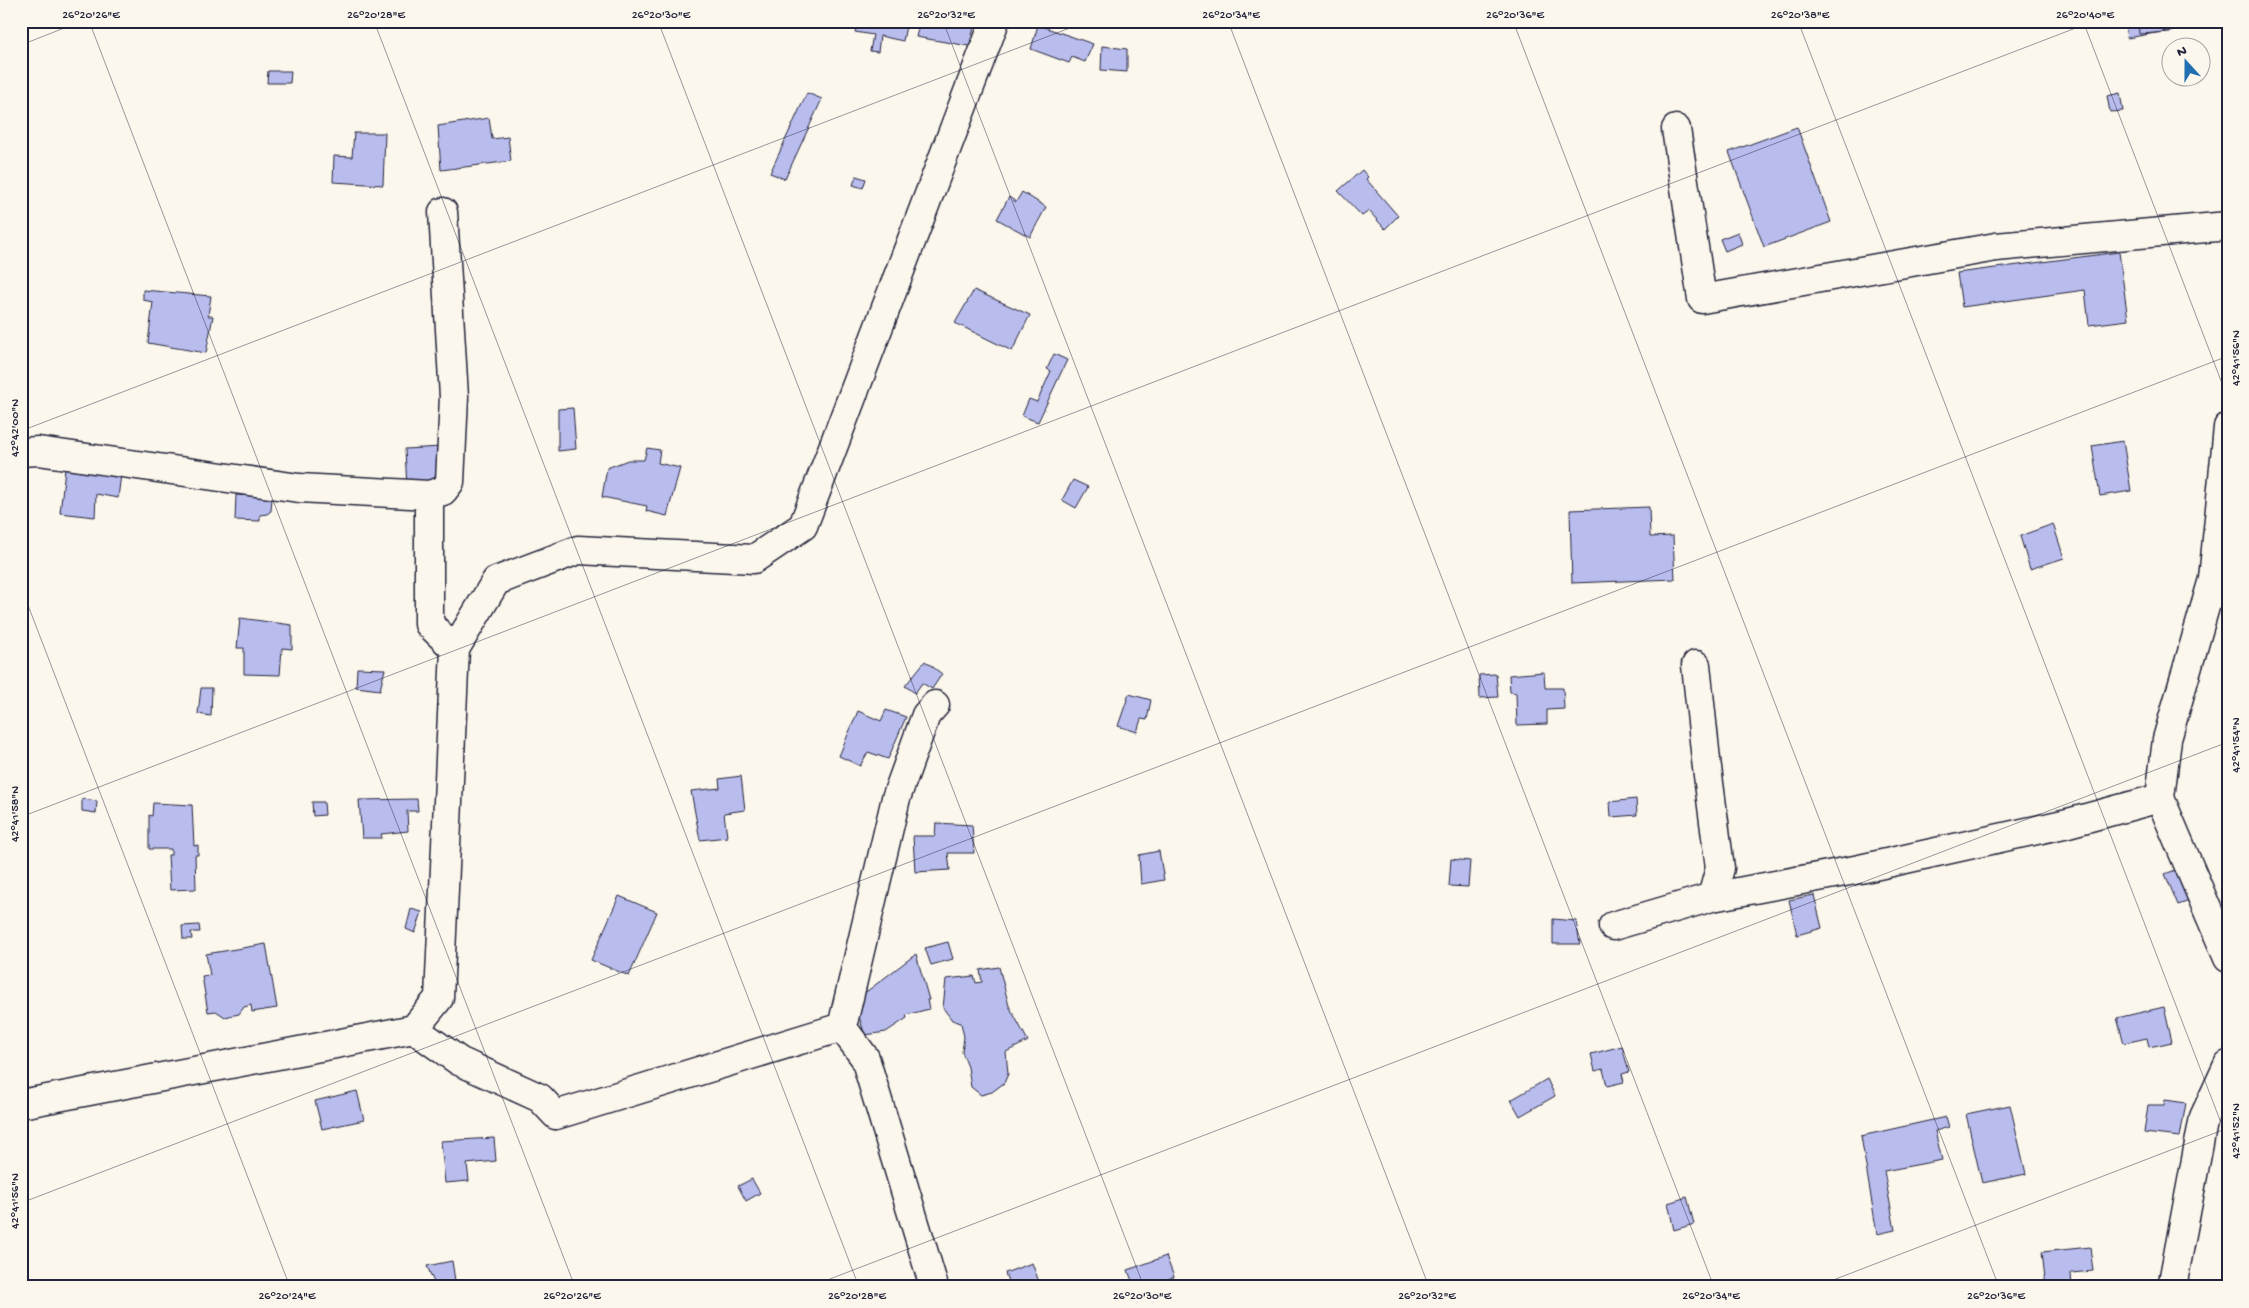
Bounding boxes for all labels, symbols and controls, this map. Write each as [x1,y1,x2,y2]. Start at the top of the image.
text: 26°20'26"E [62,9,120,23]
text: 26°20'28"E [347,9,406,23]
text: 26°20'30"E [632,9,691,23]
text: 26°20'32"E [917,9,975,23]
text: 26°20'34"E [1202,9,1260,23]
text: 26°20'36"E [1486,9,1544,23]
text: 26°20'38"E [1771,9,1830,23]
text: 26°20'40"E [2056,9,2115,23]
north arrow [2162,38,2212,88]
text: N [2175,43,2190,62]
text: 42°41'56"N [2230,330,2244,386]
text: 42°42'00"N [9,399,23,457]
text: 42°41'54"N [2230,717,2244,773]
text: 42°41'58"N [9,786,23,842]
text: 42°41'52"N [2230,1103,2244,1159]
text: 42°41'56"N [9,1173,23,1229]
text: 26°20'24"E [258,1290,316,1304]
text: 26°20'26"E [543,1290,601,1304]
text: 26°20'28"E [828,1290,887,1304]
text: 26°20'30"E [1113,1290,1172,1304]
text: 26°20'32"E [1398,1290,1456,1304]
text: 26°20'34"E [1682,1290,1740,1304]
text: 26°20'36"E [1967,1290,2025,1304]

